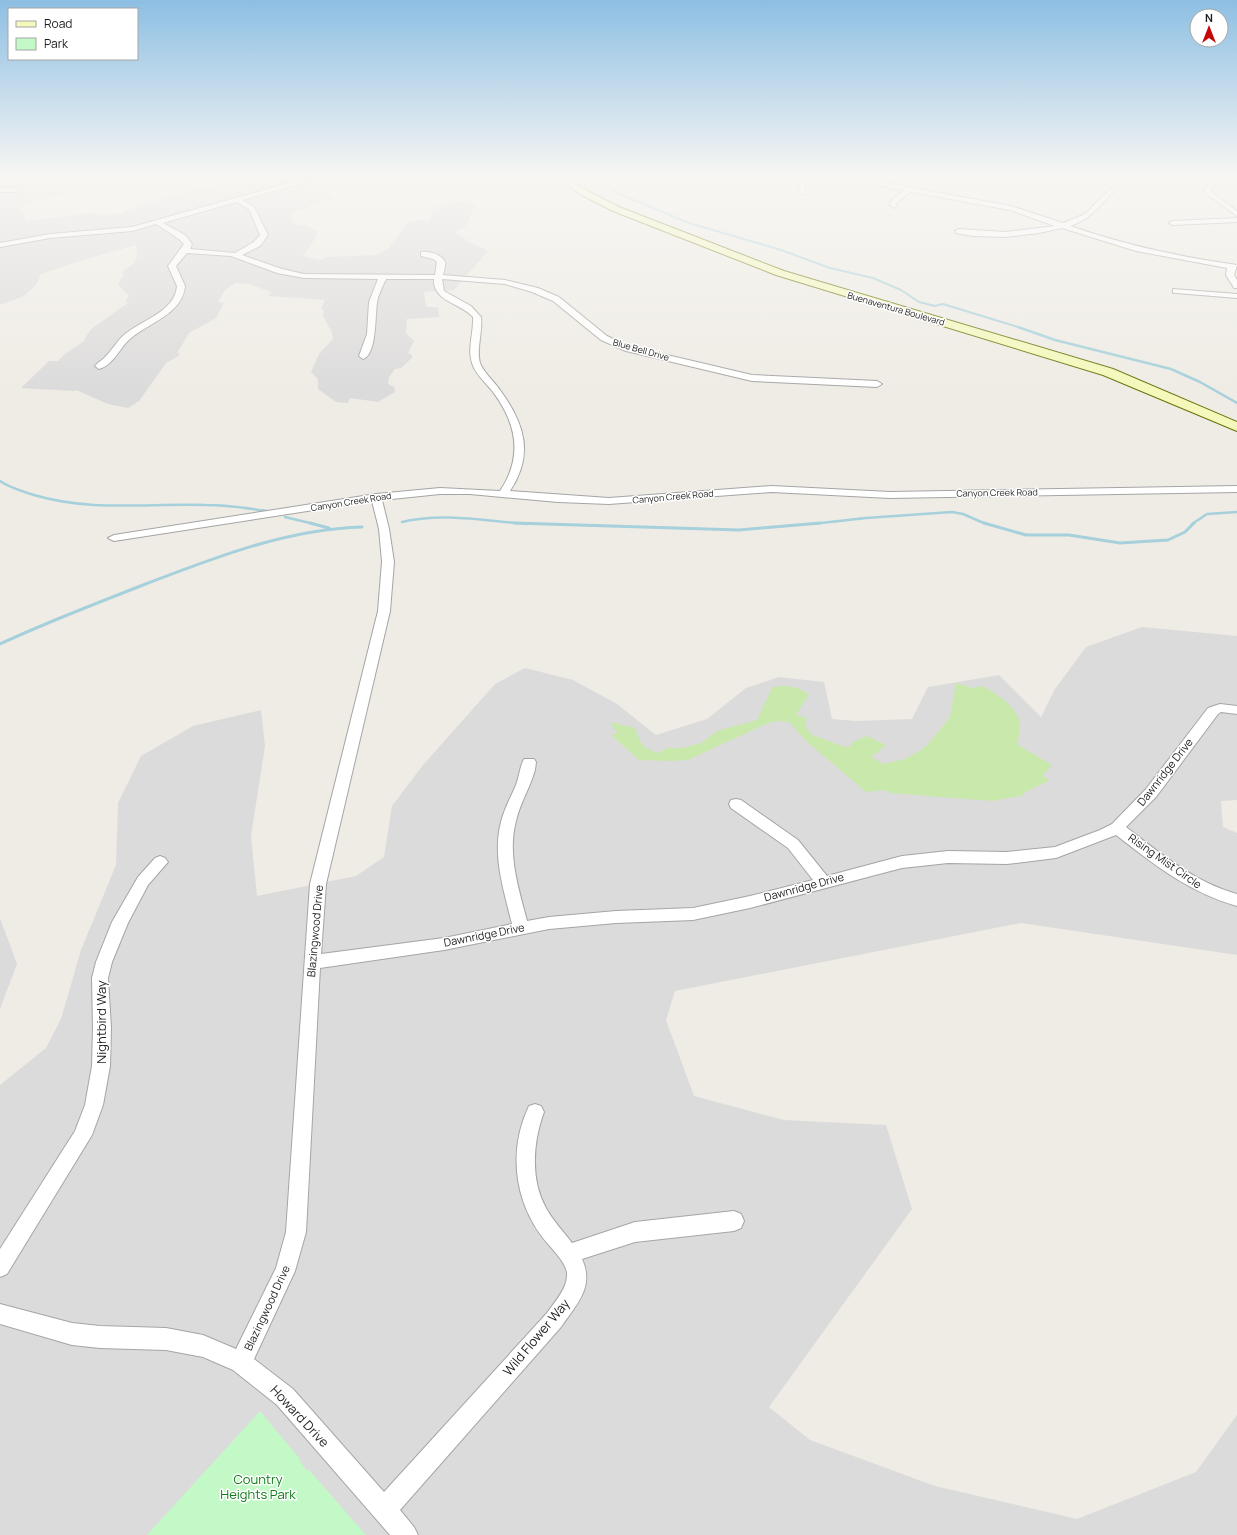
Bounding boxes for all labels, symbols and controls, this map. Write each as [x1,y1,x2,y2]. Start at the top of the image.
legend [8,8,138,60]
north arrow [1189,8,1229,48]
text: N [1205,10,1213,25]
text: Road [44,15,72,32]
text: Park [44,35,69,52]
street label: Buenaventura Boulevard [846,288,946,329]
street label: Blue Bell Drive [612,335,671,364]
street label: Canyon Creek Road [956,485,1038,500]
street label: Canyon Creek Road [632,486,714,507]
street label: Canyon Creek Road [310,489,392,514]
street label: Dawnridge Drive [1133,734,1196,809]
street label: Rising Mist Circle [1126,830,1205,892]
street label: Dawnridge Drive [762,868,846,904]
street label: Blazingwood Drive [303,884,326,978]
street label: Dawnridge Drive [442,919,526,950]
street label: Nightbird Way [92,980,110,1064]
street label: Blazingwood Drive [240,1262,293,1353]
street label: Wild Flower Way [499,1295,574,1379]
street label: Howard Drive [267,1381,334,1451]
park label: Country Heights Park [220,1470,296,1503]

